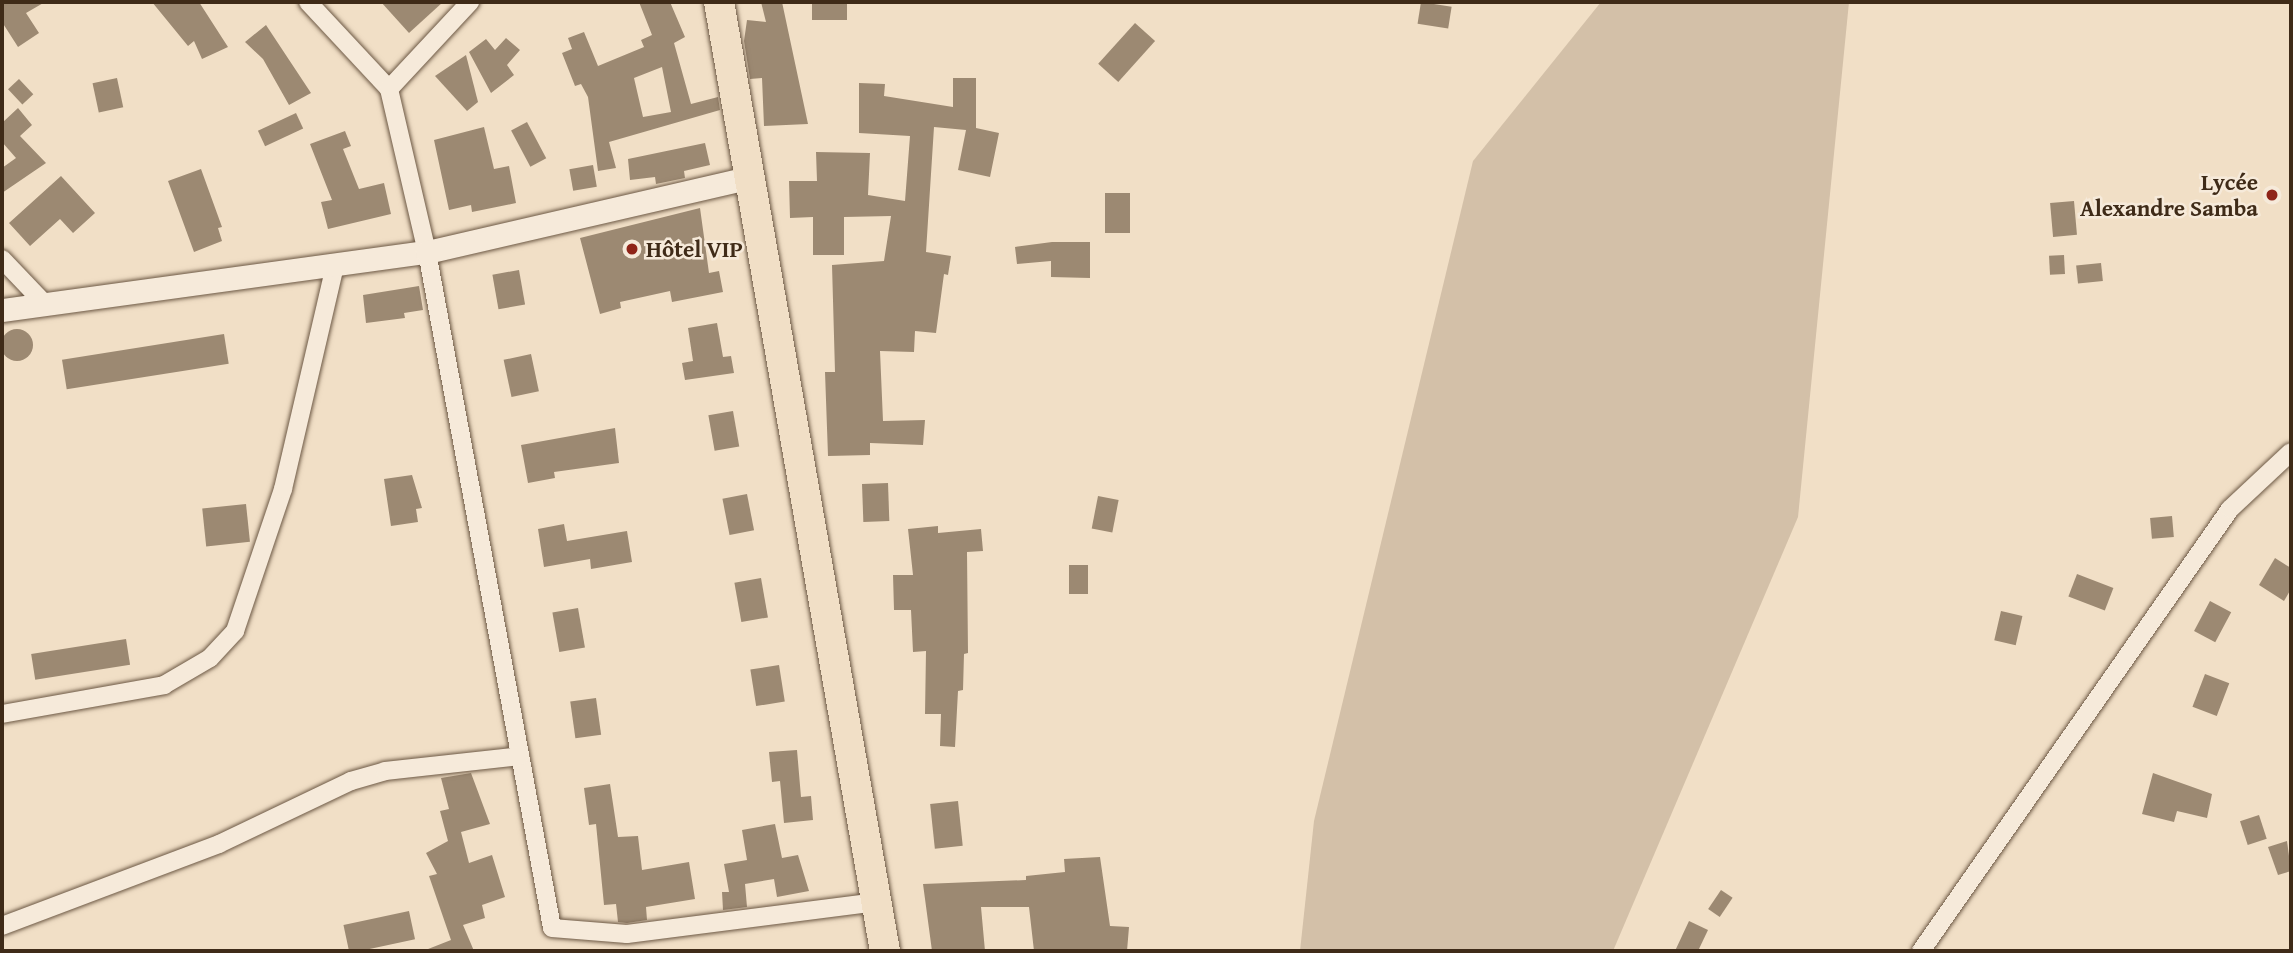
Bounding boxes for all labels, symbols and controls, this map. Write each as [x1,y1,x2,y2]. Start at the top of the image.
place label: Lycée Alexandre Samba [2080,168,2258,222]
marker: Lycée Alexandre Samba [2264,187,2280,203]
place label: Hôtel VIP [646,235,743,263]
marker: Hôtel VIP [624,241,640,257]

